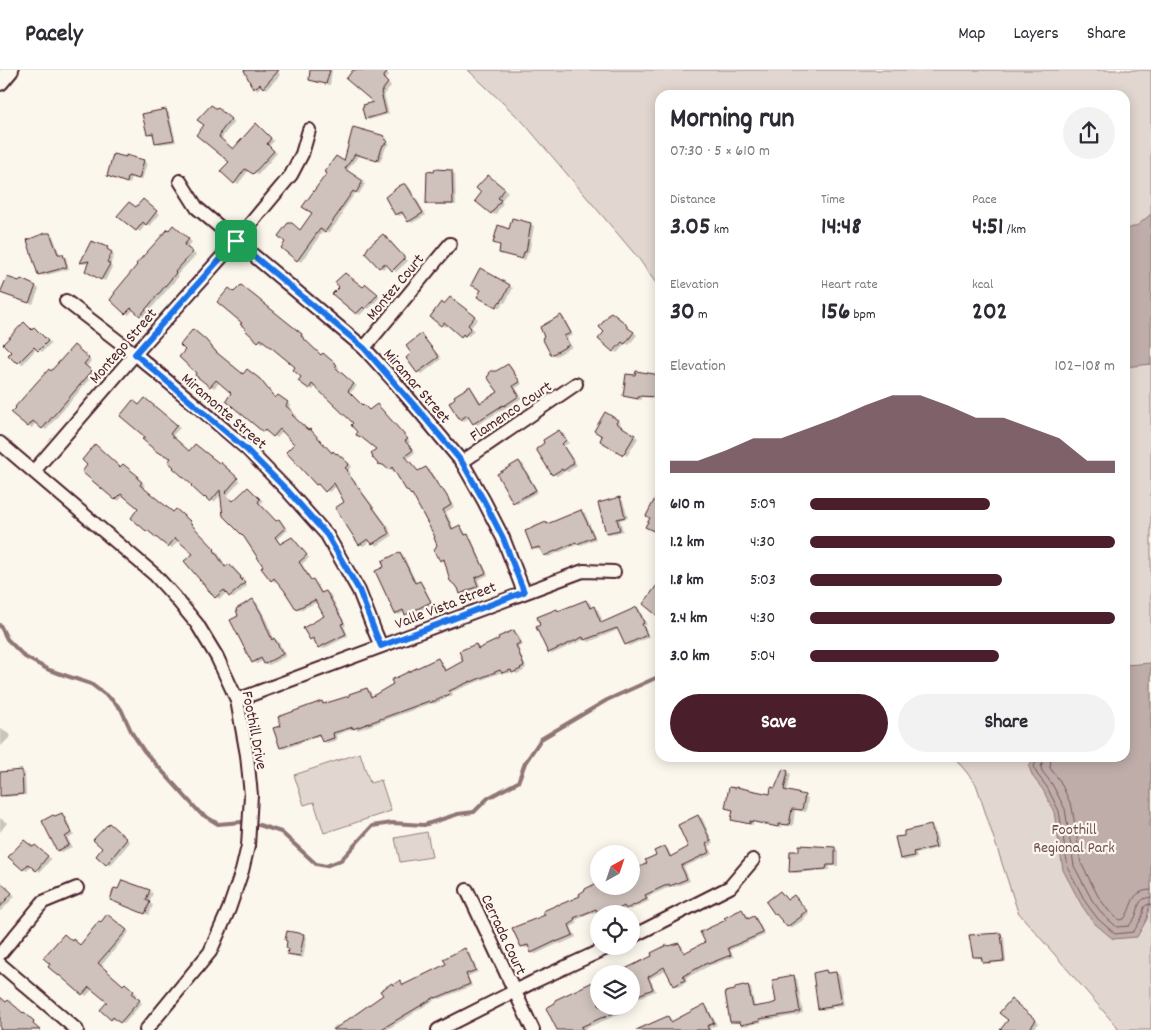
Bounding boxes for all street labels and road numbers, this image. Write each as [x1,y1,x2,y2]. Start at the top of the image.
street label: Montez Court [361,249,431,326]
street label: Montego Street [85,304,163,389]
street label: Miramar Street [377,344,455,429]
street label: Miramonte Street [176,368,271,456]
street label: Flamenco Court [466,376,557,448]
street label: Valle Vista Street [392,576,500,636]
street label: Foothill Drive [235,689,272,772]
street label: Cerrada Court [474,891,532,979]

